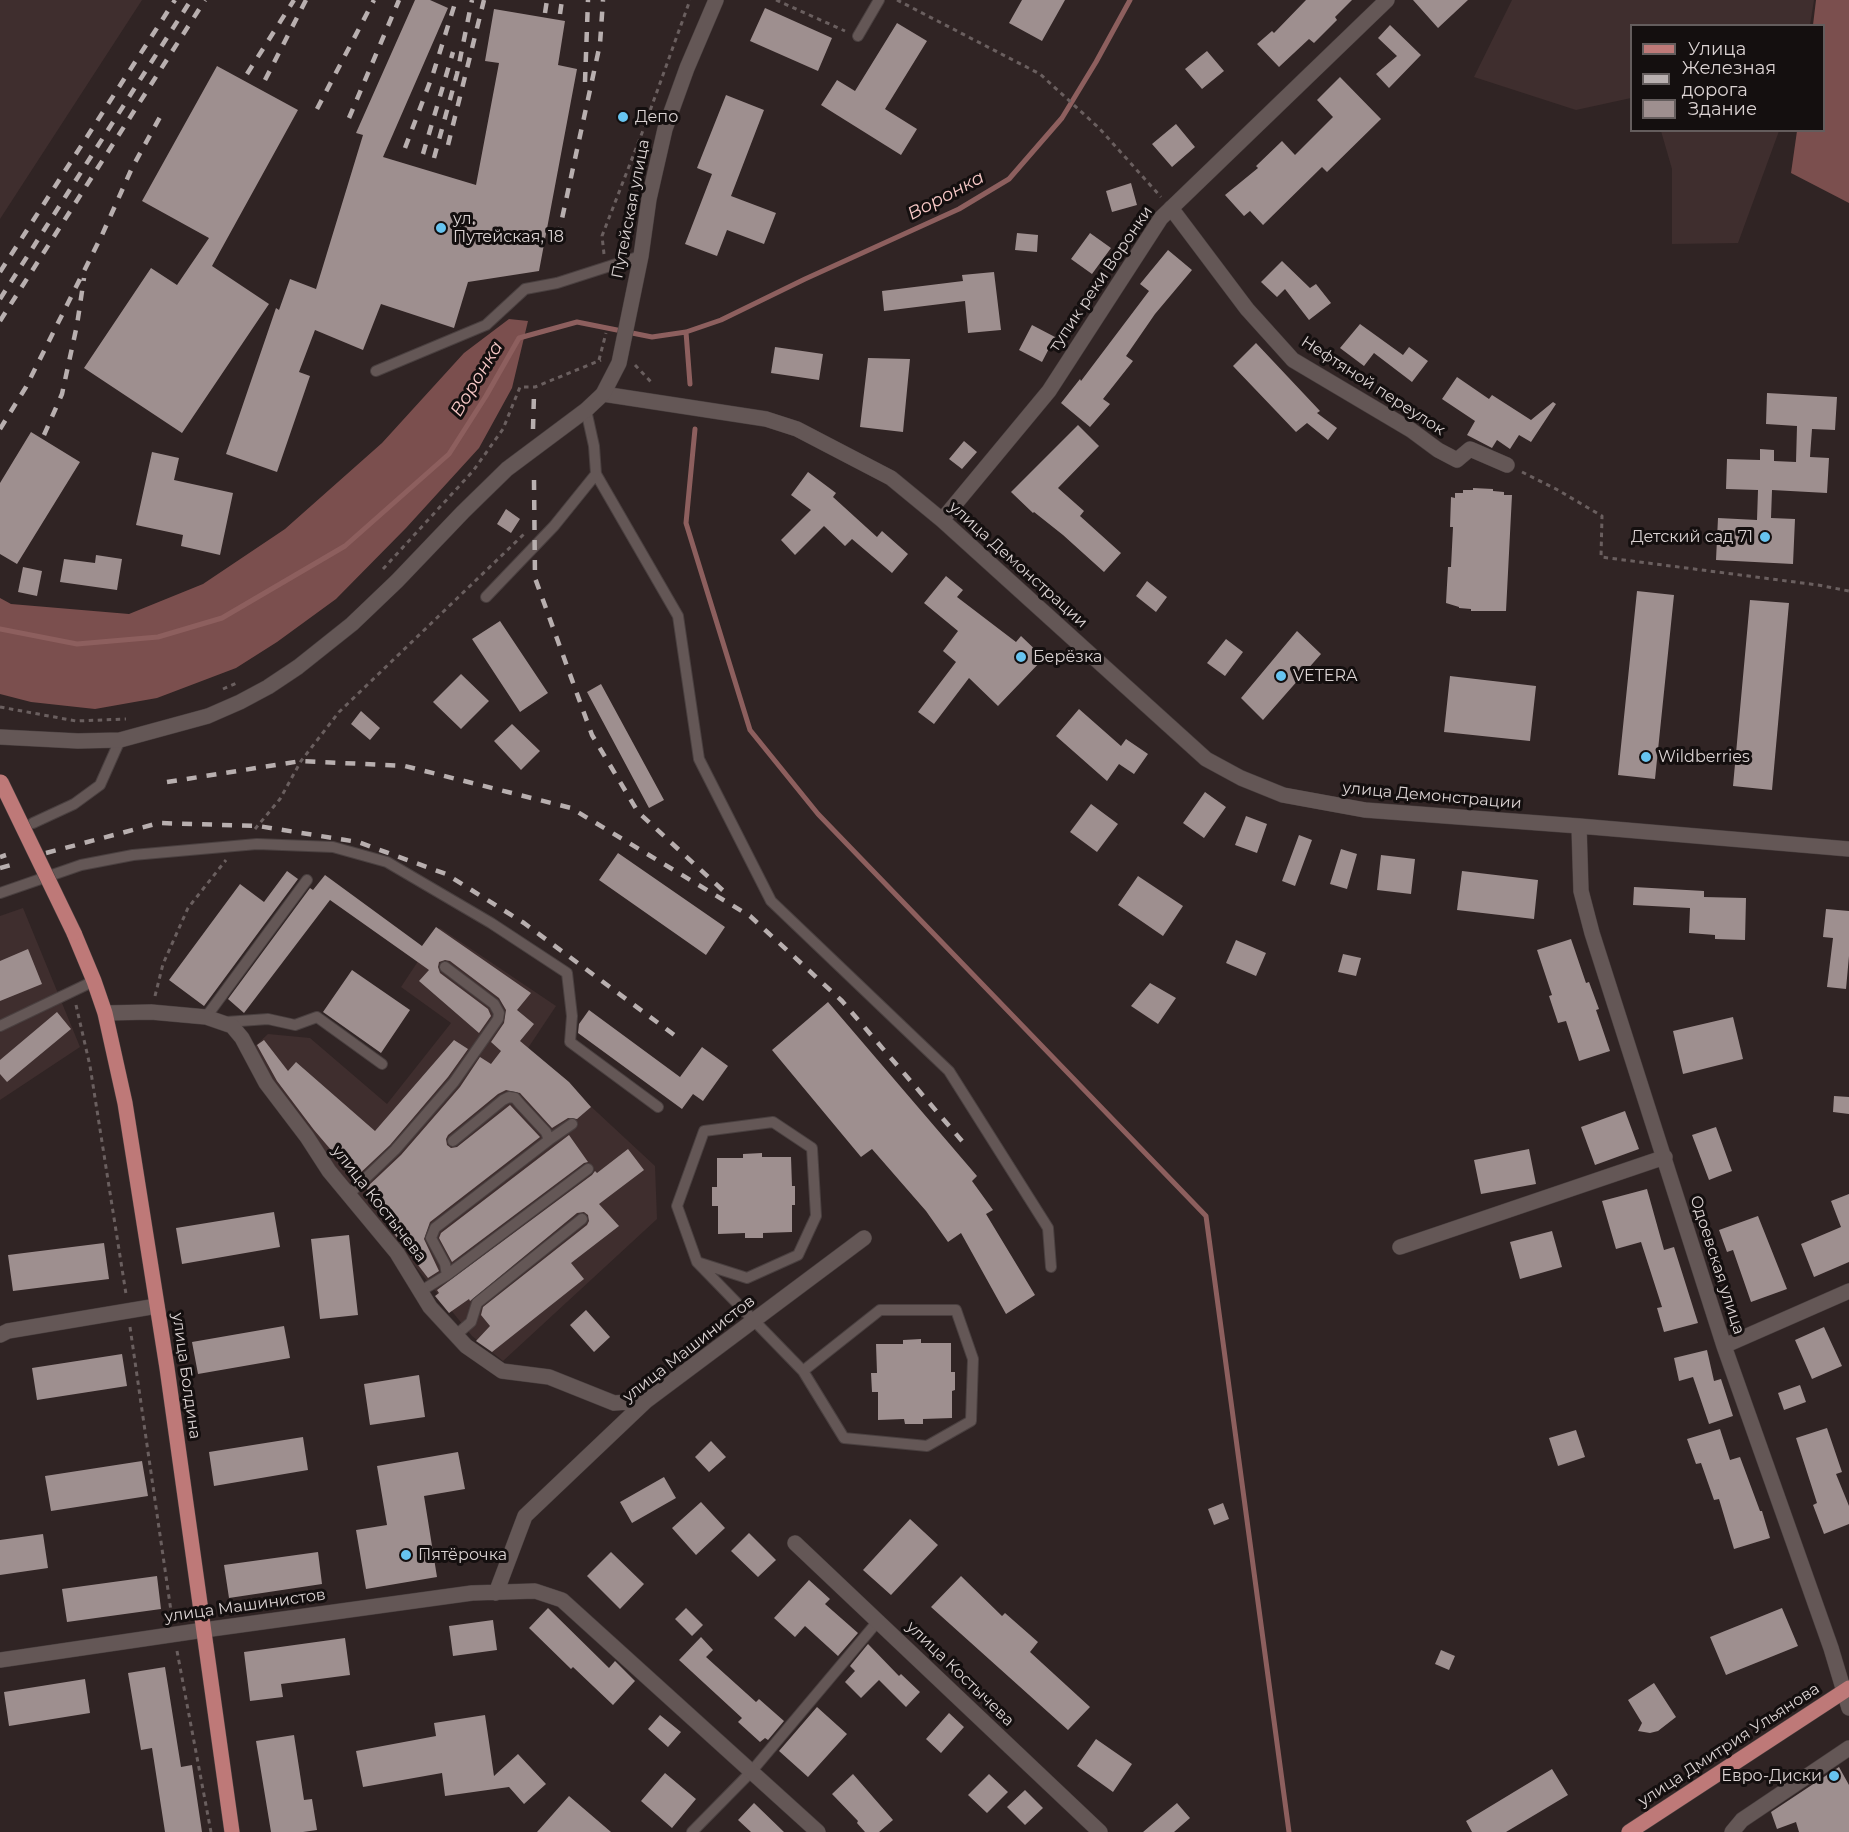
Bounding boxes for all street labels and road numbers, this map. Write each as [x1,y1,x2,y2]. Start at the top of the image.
street label: Путейская улица [608,138,654,280]
street label: тупик реки Воронки [1045,203,1157,355]
street label: Нефтяной переулок [1297,332,1449,440]
street label: улица Демонстрации [945,498,1091,632]
street label: улица Демонстрации [1342,779,1522,813]
street label: улица Костычева [328,1142,430,1266]
street label: Одоевская улица [1685,1193,1749,1337]
street label: улица Машинистов [619,1291,759,1407]
street label: улица Болдина [168,1312,204,1440]
street label: улица Машинистов [163,1585,327,1627]
street label: улица Костычева [902,1618,1018,1730]
street label: улица Дмитрия Ульянова [1635,1679,1823,1811]

